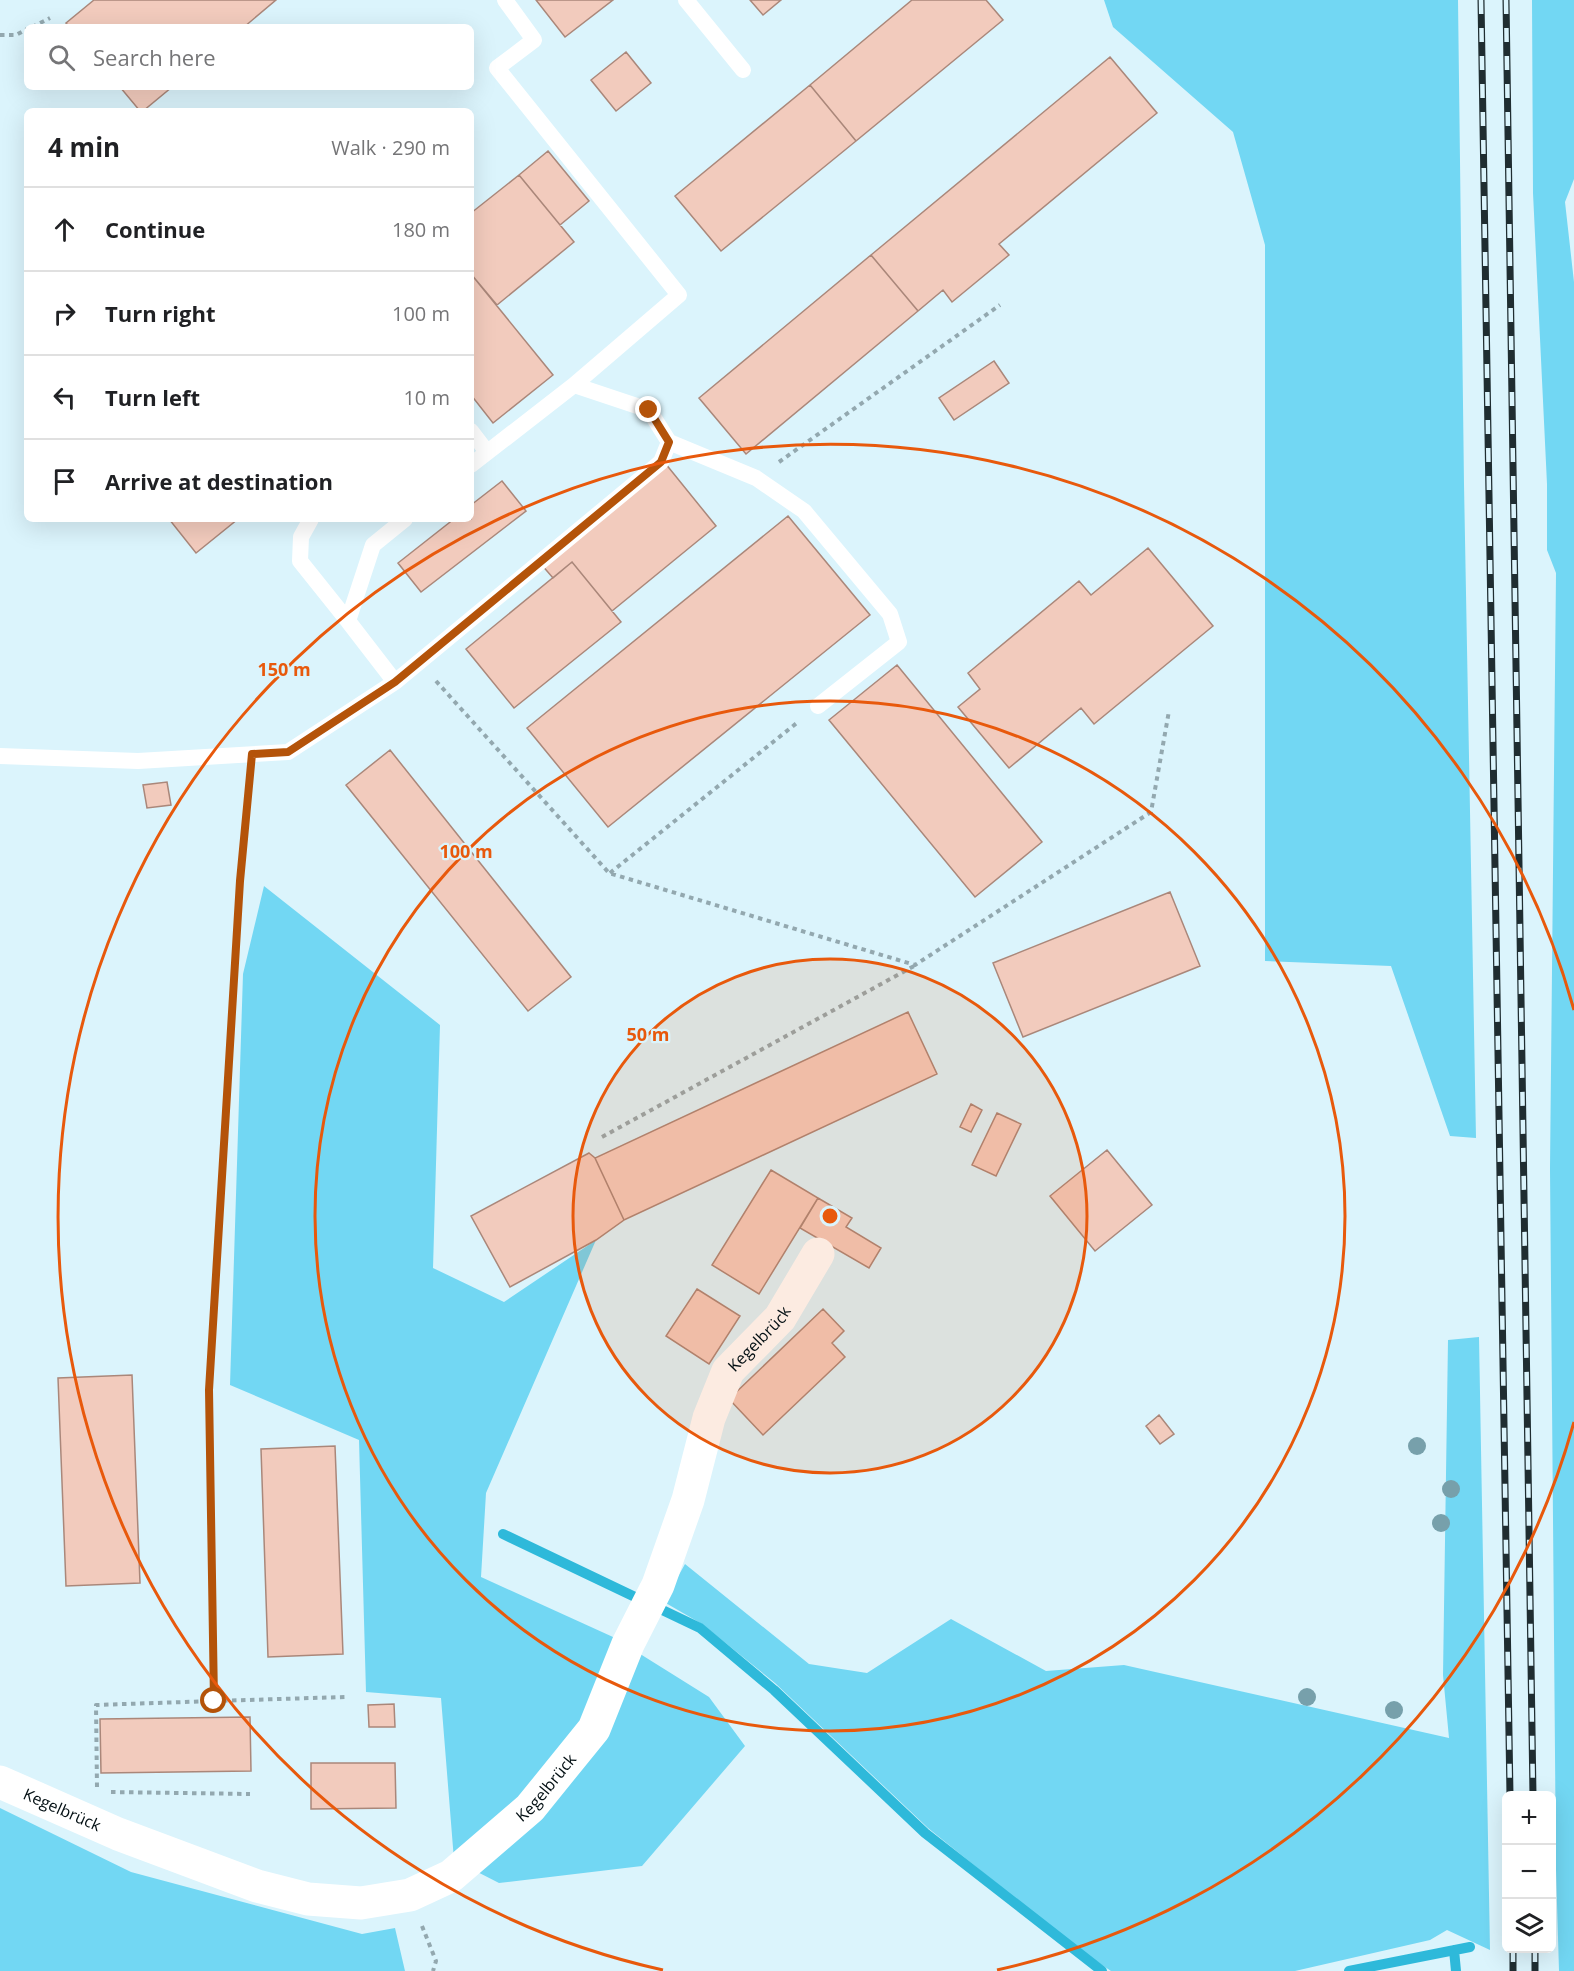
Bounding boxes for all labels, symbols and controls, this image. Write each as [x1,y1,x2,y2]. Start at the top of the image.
search box [24,24,474,90]
icon: search [45,41,78,74]
text: Search here [93,42,216,72]
text: 4 min [48,129,120,165]
text: Walk · 290 m [331,134,450,161]
icon: ahead [48,213,81,246]
text: Continue [105,214,205,244]
text: 180 m [392,216,450,243]
icon: right [48,297,81,330]
text: Turn right [105,298,216,328]
text: 100 m [392,300,450,327]
icon: left [48,381,81,414]
text: Turn left [105,382,200,412]
text: 10 m [403,384,450,411]
route end [635,396,661,422]
icon: arrive [48,465,81,498]
text: Arrive at destination [105,466,333,496]
text: 150 m [257,657,311,681]
text: 100 m [439,839,493,863]
text: 50 m [627,1022,669,1046]
centre of rings [820,1206,840,1226]
street label: Kegelbrück [723,1302,796,1376]
route start [200,1687,226,1713]
street label: Kegelbrück [511,1748,581,1827]
street label: Kegelbrück [20,1783,105,1836]
map controls [1502,1791,1556,1953]
button: + [1502,1791,1556,1845]
button: − [1502,1845,1556,1899]
button: layers [1502,1899,1556,1953]

